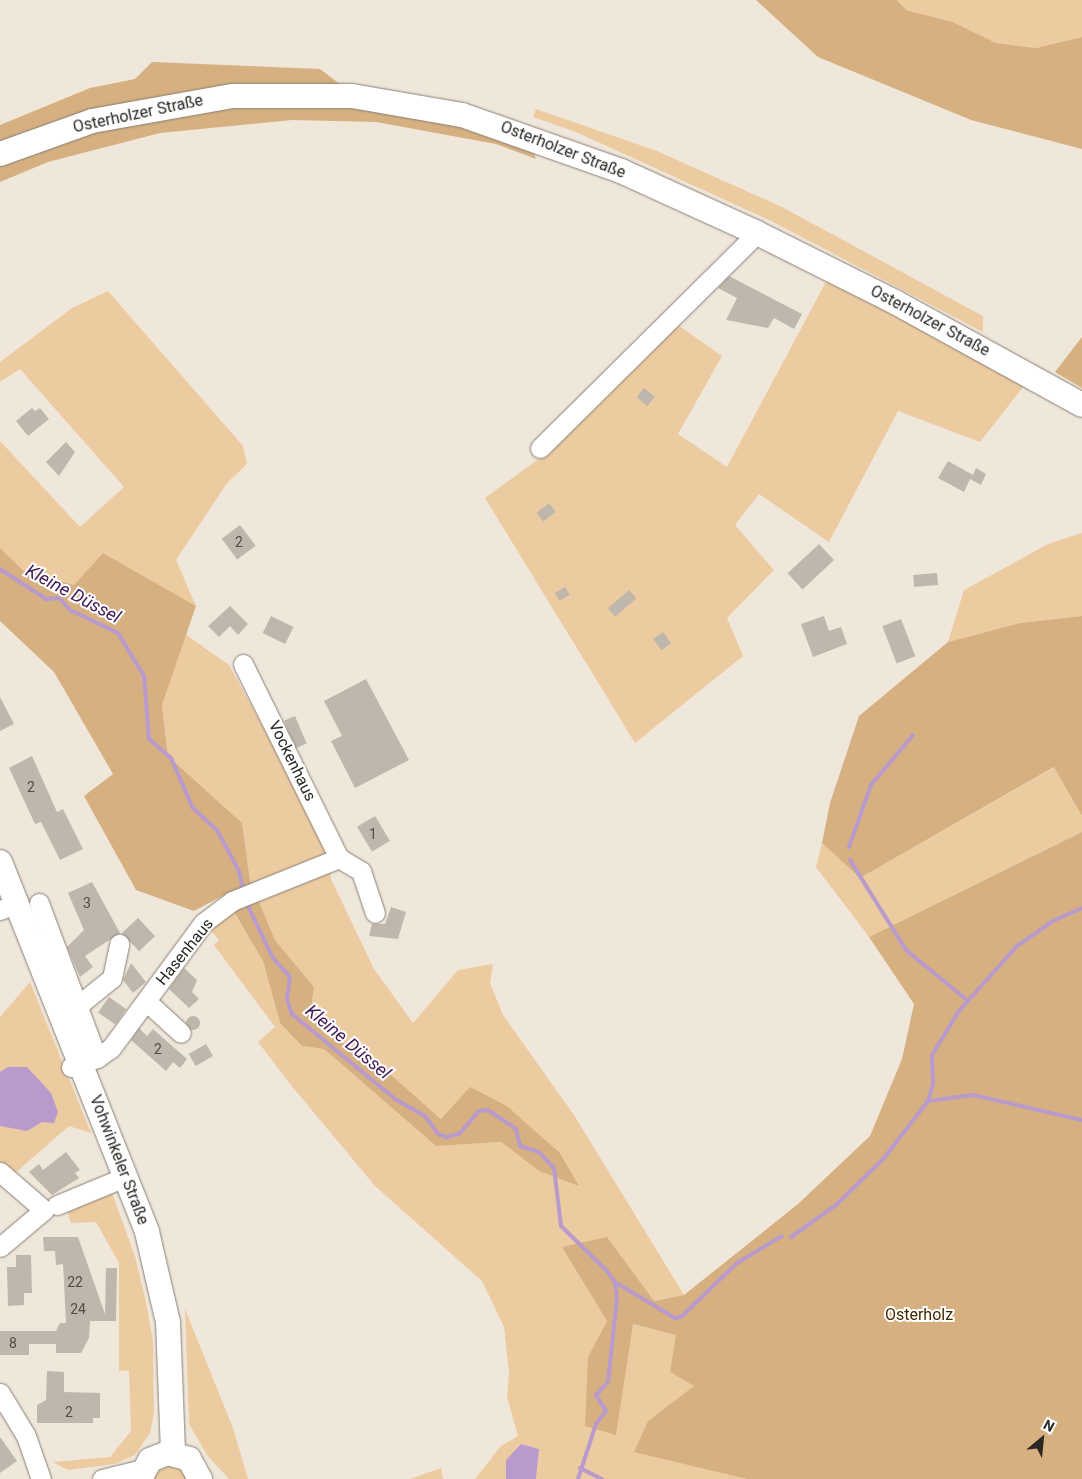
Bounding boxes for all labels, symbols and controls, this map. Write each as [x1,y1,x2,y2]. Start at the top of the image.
street label: Osterholzer Straße [71,91,205,137]
street label: Osterholzer Straße [498,117,628,183]
street label: Osterholzer Straße [867,281,993,361]
house number: 2 [235,534,243,550]
water label: Kleine Düssel [22,560,124,628]
street label: Vockenhaus [264,718,320,804]
house number: 2 [27,779,35,795]
house number: 1 [369,826,377,842]
house number: 3 [83,895,91,911]
street label: Hasenhaus [152,915,218,989]
water label: Kleine Düssel [301,1000,395,1084]
house number: 2 [154,1041,162,1057]
street label: Vohwinkeler Straße [85,1092,153,1228]
house number: 22 [67,1274,83,1290]
house number: 24 [70,1301,86,1317]
park label: Osterholz [885,1305,953,1325]
house number: 8 [9,1335,17,1351]
house number: 2 [65,1404,73,1420]
north arrow [1017,1414,1067,1464]
text: N [1041,1416,1057,1435]

